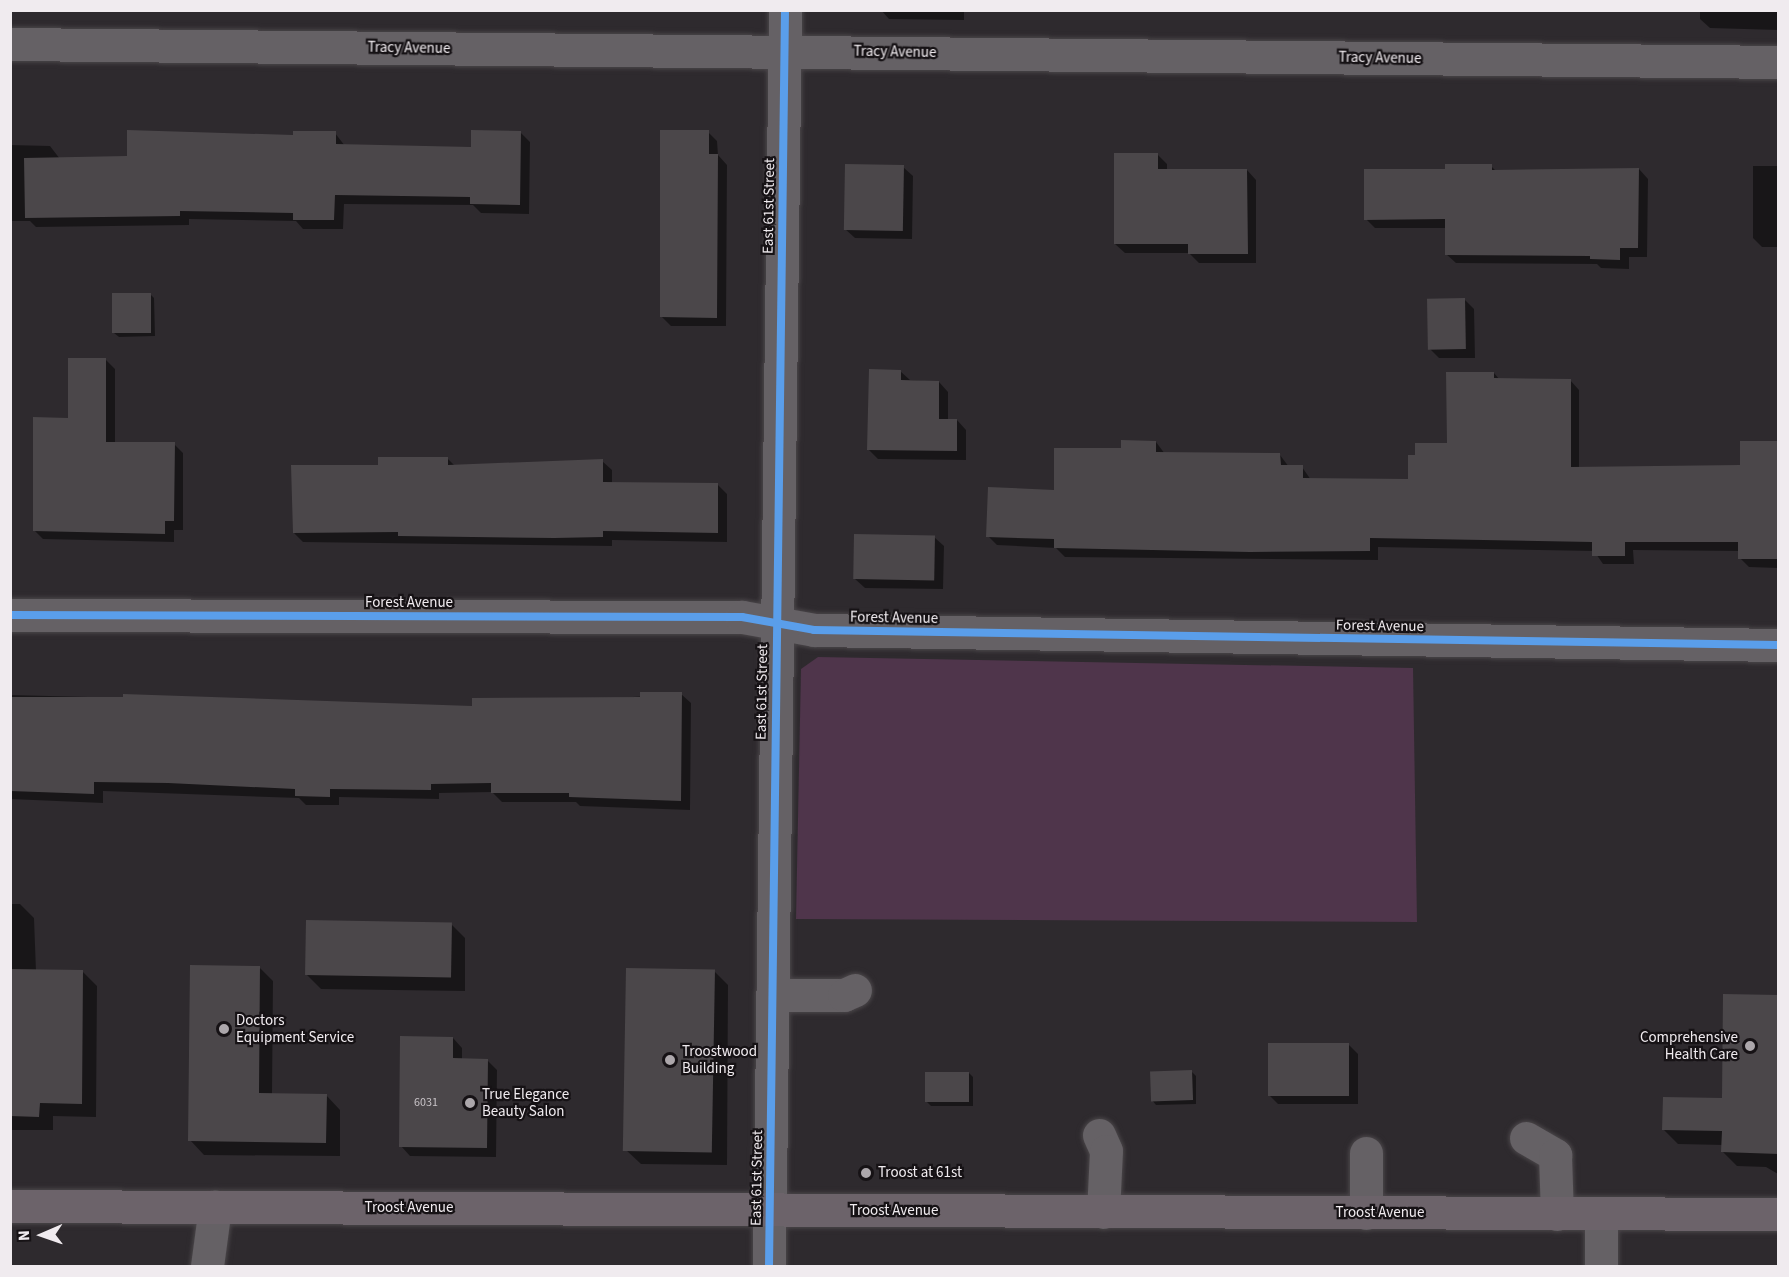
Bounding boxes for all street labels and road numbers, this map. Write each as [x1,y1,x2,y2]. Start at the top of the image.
street label: Tracy Avenue [367,38,451,58]
street label: Tracy Avenue [853,42,937,62]
street label: Tracy Avenue [1338,48,1422,68]
street label: East 61st Street [759,158,779,254]
street label: Forest Avenue [365,594,453,612]
street label: Forest Avenue [850,608,938,628]
street label: Forest Avenue [1336,616,1424,636]
street label: East 61st Street [752,644,772,740]
street label: East 61st Street [747,1130,767,1226]
street label: Troost Avenue [365,1199,453,1217]
street label: Troost Avenue [850,1202,938,1220]
street label: Troost Avenue [1336,1204,1424,1222]

